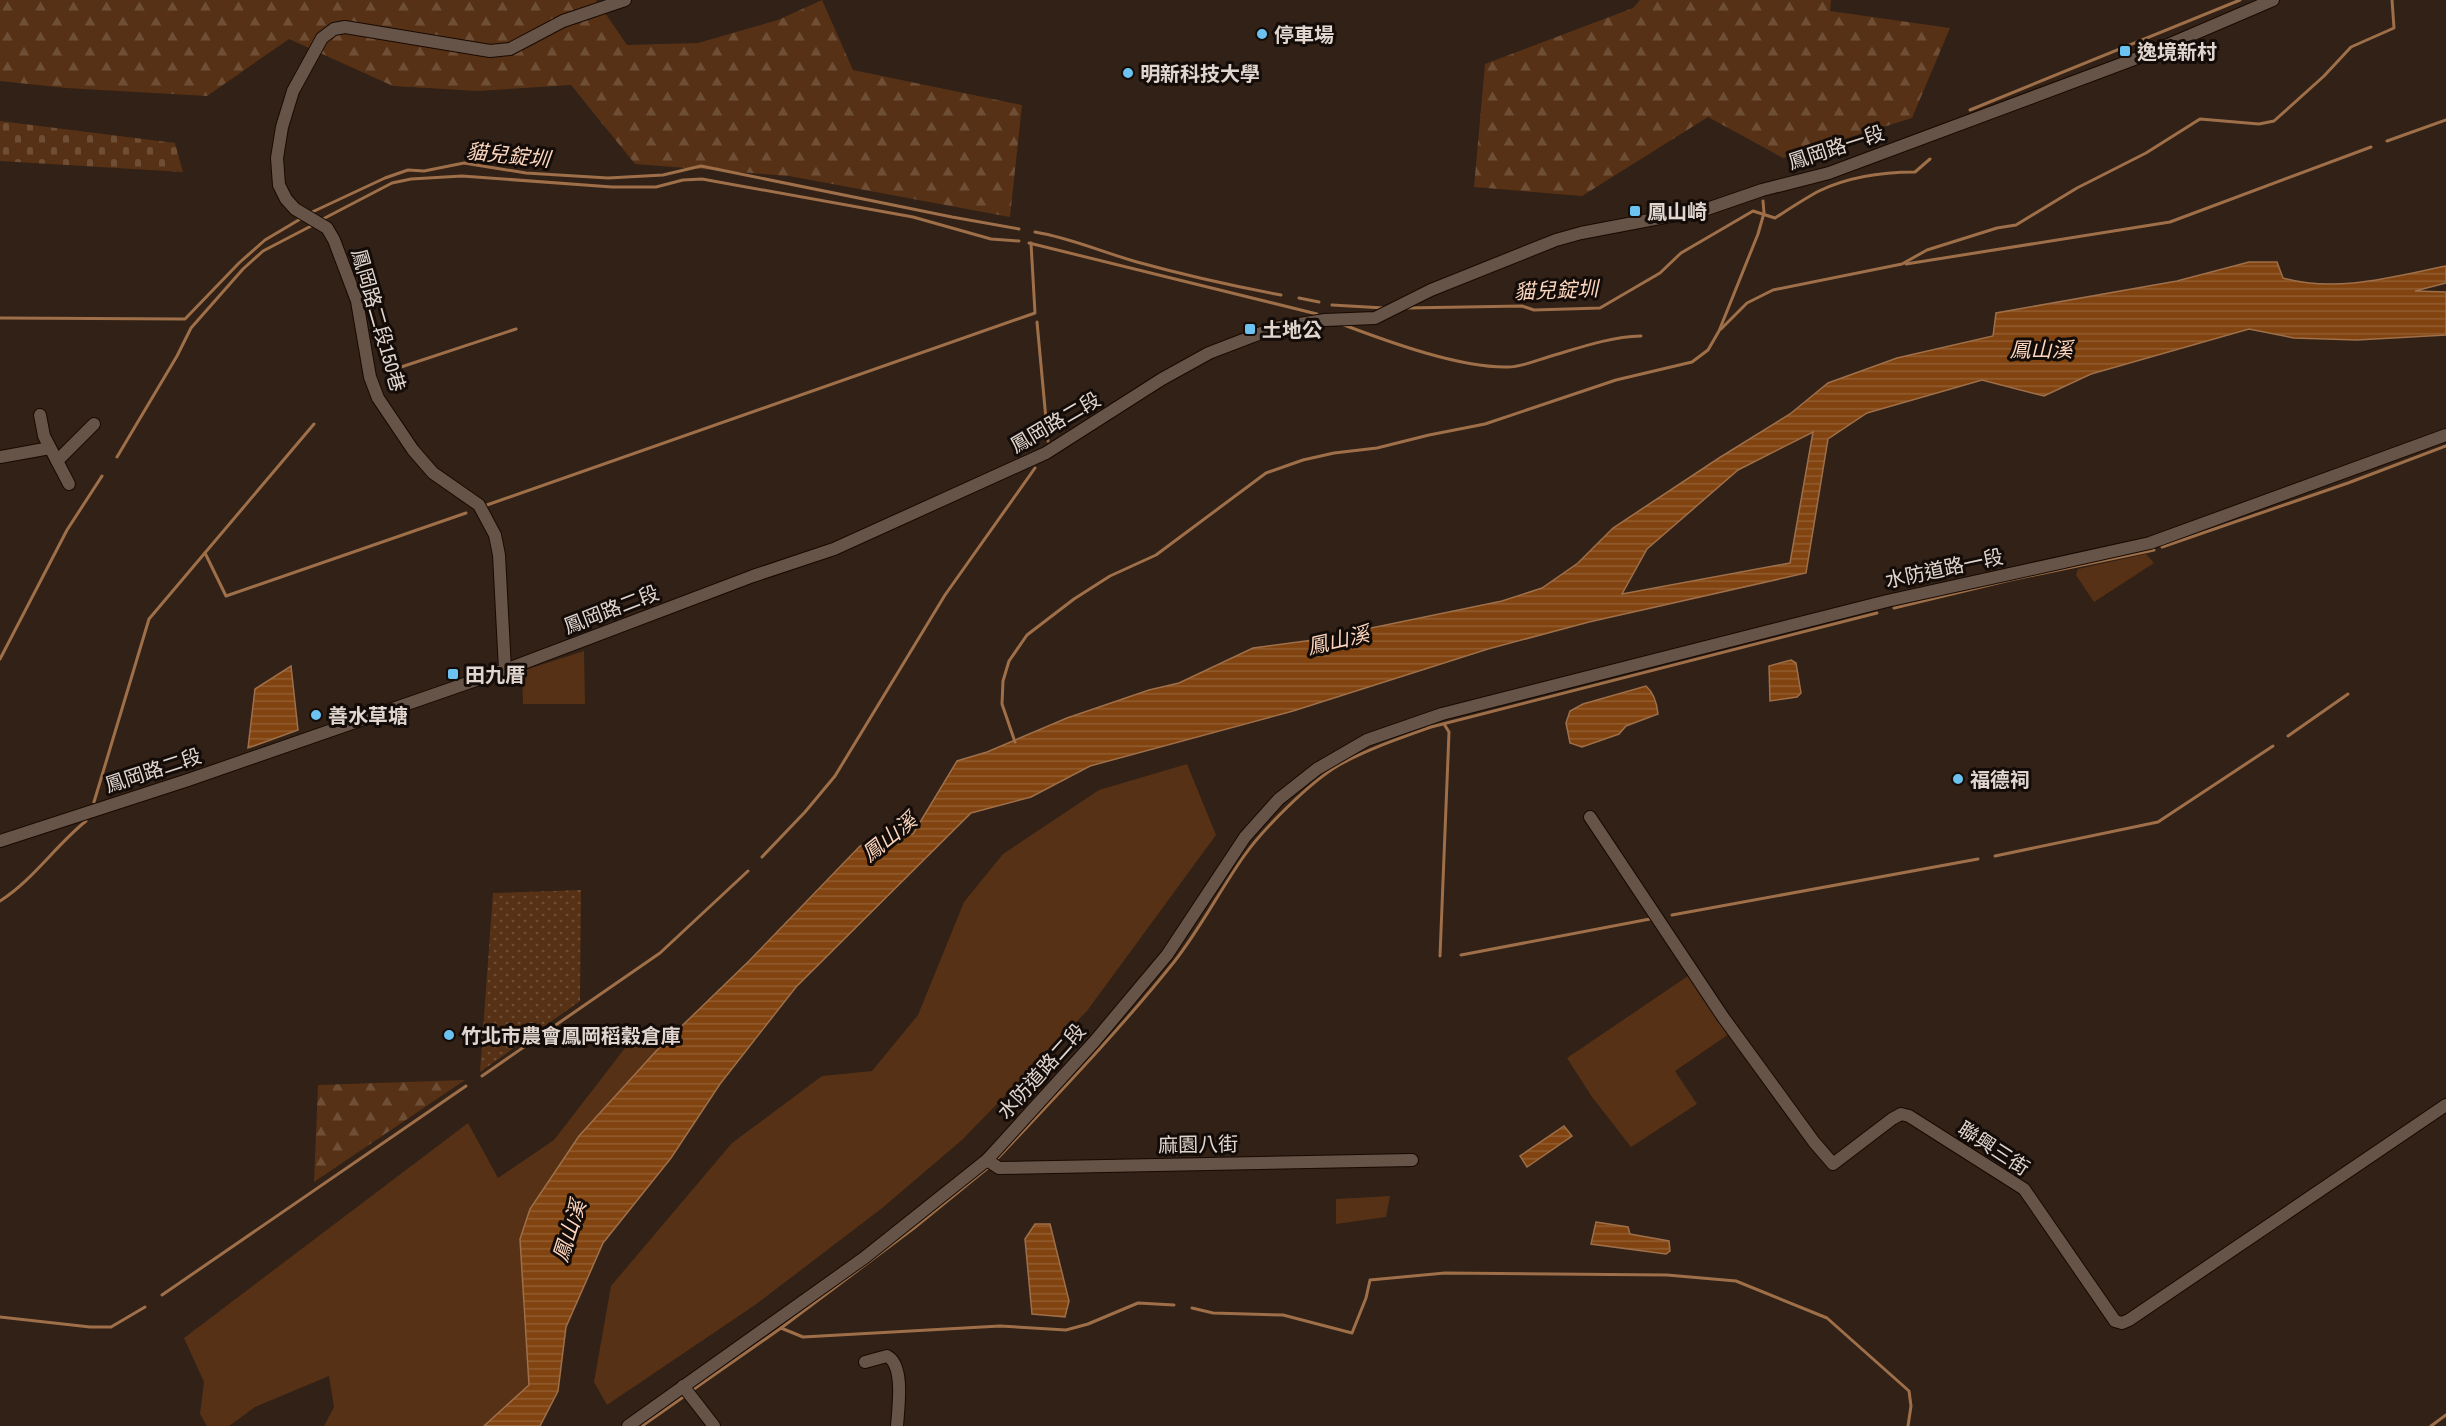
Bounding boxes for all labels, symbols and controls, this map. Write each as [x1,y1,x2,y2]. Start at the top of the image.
place label: 停車場 [1274,21,1334,48]
marker: 停車場 [1255,27,1269,41]
place label: 逸境新村 [2137,38,2217,65]
marker: 逸境新村 [2118,44,2132,58]
place label: 明新科技大學 [1140,60,1260,87]
marker: 明新科技大學 [1121,66,1135,80]
street label: 鳳岡路一段 [1784,119,1888,175]
water label: 貓兒錠圳 [465,136,554,174]
place label: 鳳山崎 [1647,198,1707,225]
marker: 鳳山崎 [1628,204,1642,218]
street label: 鳳岡路二段150巷 [346,245,412,395]
water label: 貓兒錠圳 [1514,274,1601,306]
place label: 土地公 [1262,316,1322,343]
marker: 土地公 [1243,322,1257,336]
water label: 鳳山溪 [2010,335,2075,364]
street label: 鳳岡路二段 [1005,385,1105,459]
street label: 水防道路一段 [1883,542,2005,594]
street label: 鳳岡路二段 [559,578,663,640]
water label: 鳳山溪 [1304,618,1375,661]
place label: 田九厝 [465,661,525,688]
marker: 田九厝 [446,667,460,681]
place label: 善水草塘 [328,702,408,729]
marker: 善水草塘 [309,708,323,722]
street label: 鳳岡路二段 [101,742,205,798]
place label: 福德祠 [1970,766,2030,793]
marker: 福德祠 [1951,772,1965,786]
water label: 鳳山溪 [855,804,925,868]
street label: 水防道路二段 [991,1017,1091,1125]
place label: 竹北市農會鳳岡稻穀倉庫 [461,1022,681,1049]
marker: 竹北市農會鳳岡稻穀倉庫 [442,1028,456,1042]
street label: 聯興三街 [1953,1115,2035,1181]
street label: 麻園八街 [1158,1130,1238,1158]
water label: 鳳山溪 [545,1194,593,1265]

